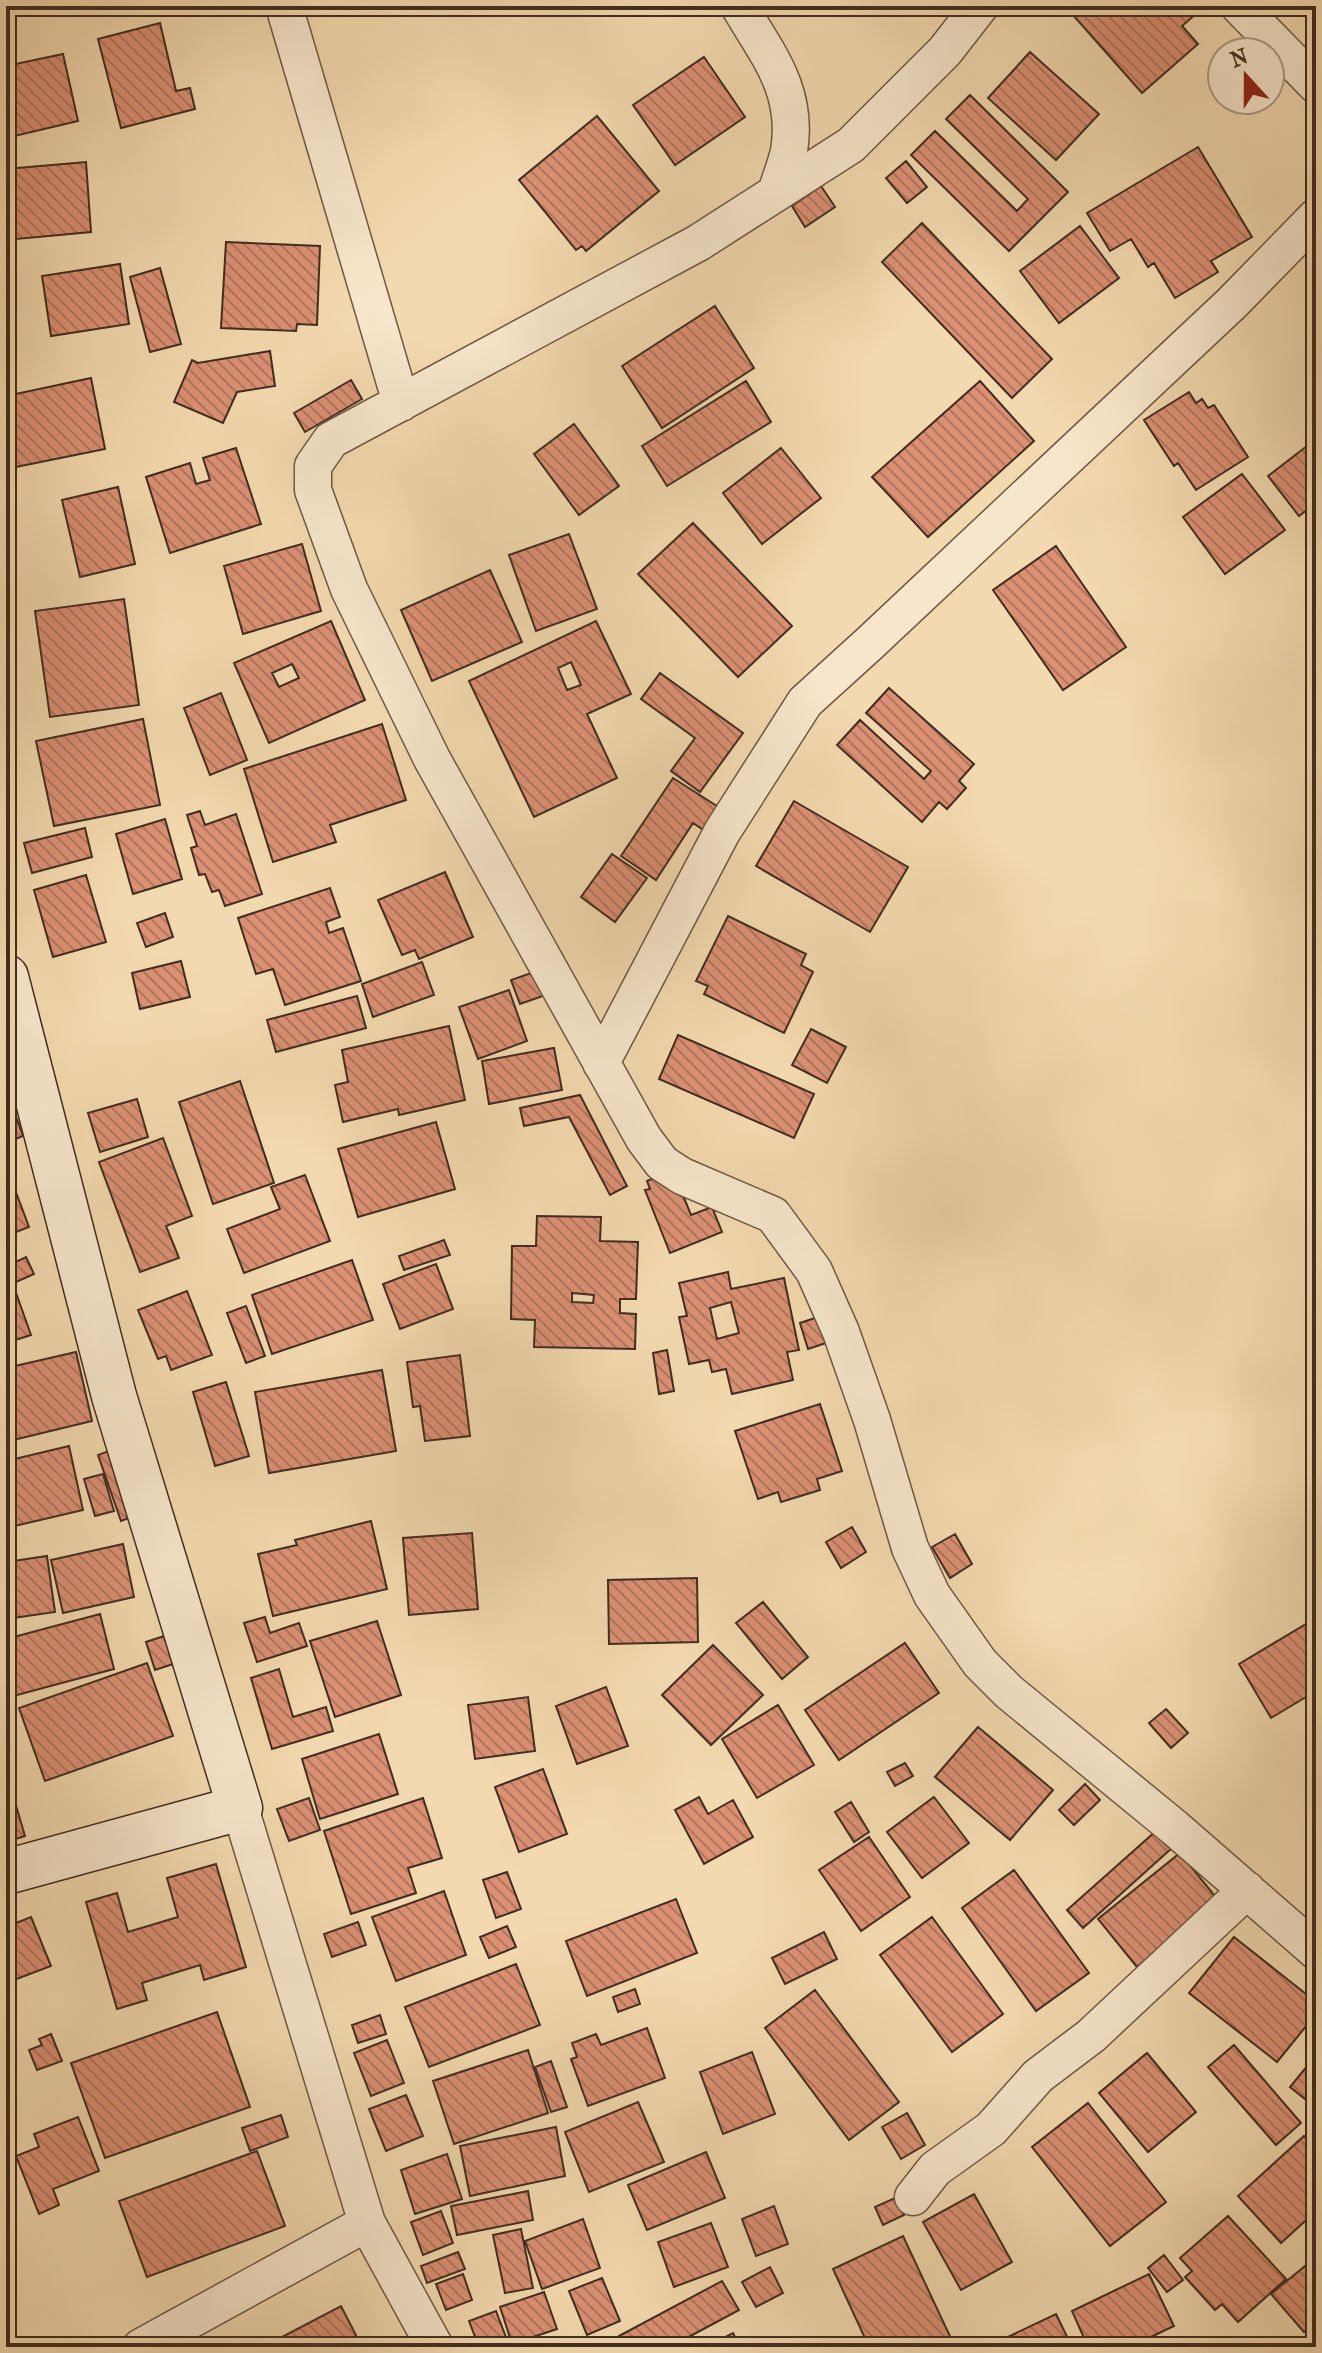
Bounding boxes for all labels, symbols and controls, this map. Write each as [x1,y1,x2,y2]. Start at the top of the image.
north arrow [1206,36,1286,116]
text: N [1227,43,1252,73]

